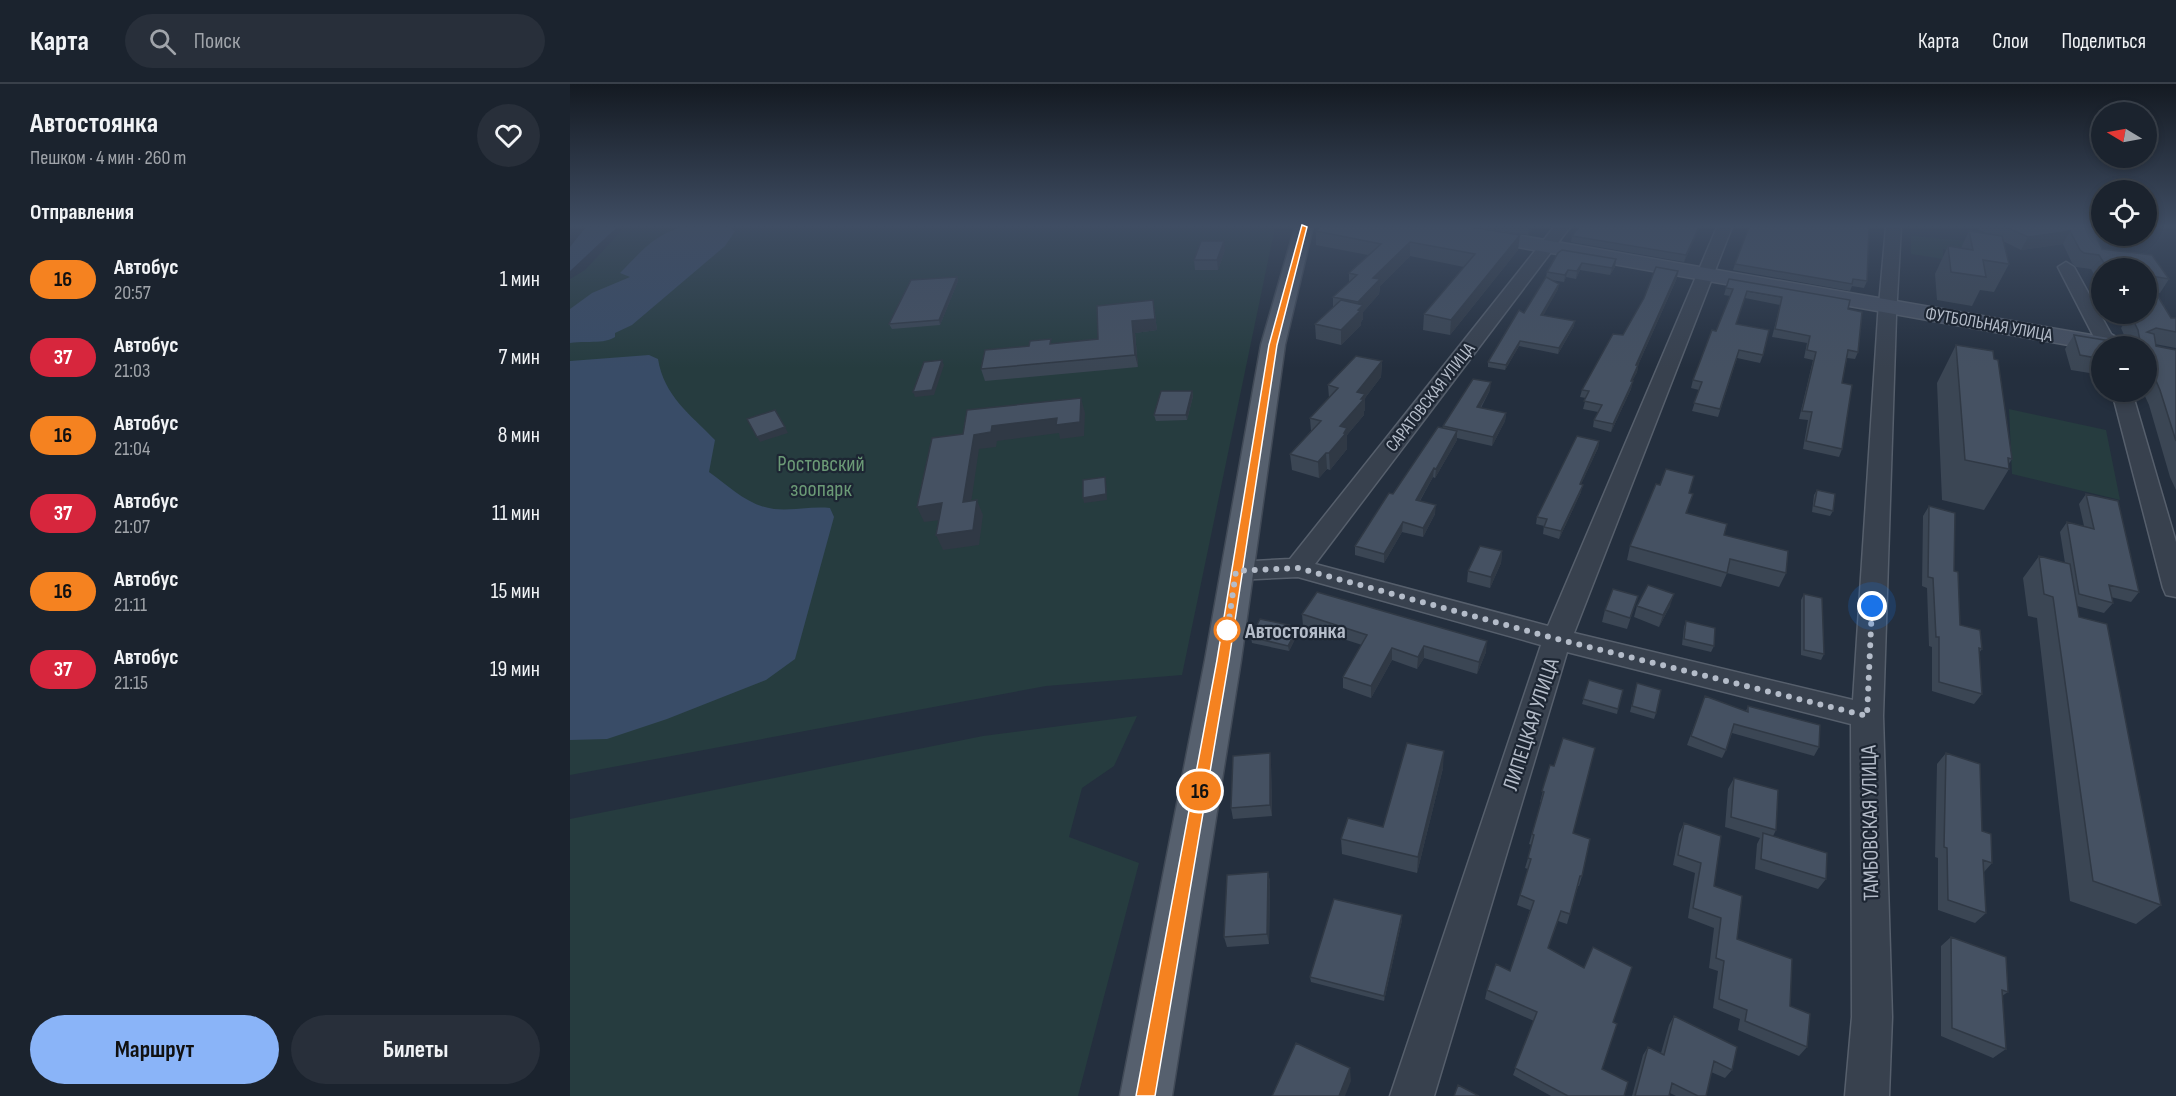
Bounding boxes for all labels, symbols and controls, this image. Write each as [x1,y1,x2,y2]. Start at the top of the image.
search box [125,14,545,68]
text: Карта [30,25,89,58]
icon: search [146,25,179,58]
text: Поиск [194,28,240,55]
text: Карта [1918,29,1959,54]
text: Слои [1992,29,2028,54]
text: Поделиться [2061,29,2146,54]
north arrow [2091,102,2157,168]
map controls [2091,102,2157,402]
button: heart [477,104,540,167]
text: Автостоянка [30,107,158,140]
text: Пешком · 4 мин · 260 m [30,146,186,170]
button: locate [2091,180,2157,246]
text: Отправления [30,199,134,226]
text: Автобус [114,254,179,281]
button: + [2091,258,2157,324]
text: 1 мин [500,266,540,293]
text: 16 [54,267,72,292]
text: 20:57 [114,281,151,305]
street label: ФУТБОЛЬНАЯ УЛИЦА [1924,303,2055,346]
text: Автобус [114,332,179,359]
button: − [2091,336,2157,402]
street label: САРАТОВСКАЯ УЛИЦА [1381,339,1480,456]
text: 7 мин [499,344,540,371]
text: 37 [54,345,72,370]
text: 21:03 [114,359,150,383]
text: Автобус [114,410,179,437]
text: 8 мин [498,422,540,449]
text: 16 [54,423,72,448]
text: 21:04 [114,437,150,461]
park label: Ростовский зоопарк [777,451,865,503]
text: Автобус [114,488,179,515]
text: 11 мин [492,500,540,527]
text: 37 [54,501,72,526]
text: 21:07 [114,515,150,539]
text: Автобус [114,566,179,593]
text: 15 мин [491,578,540,605]
text: 16 [54,579,72,604]
your location [1857,591,1887,621]
text: 21:11 [114,593,147,617]
marker: Автостоянка [1214,617,1240,643]
place label: Автостоянка [1244,618,1346,645]
text: Автобус [114,644,179,671]
street label: ЛИПЕЦКАЯ УЛИЦА [1497,654,1566,794]
text: 19 мин [490,656,540,683]
text: 37 [54,657,72,682]
text: 21:15 [114,671,148,695]
street label: ТАМБОВСКАЯ УЛИЦА [1856,744,1885,901]
line badge: 16 [1173,772,1227,810]
text: 16 [1191,779,1209,804]
button: Маршрут [30,1015,279,1084]
button: Билеты [291,1015,540,1084]

